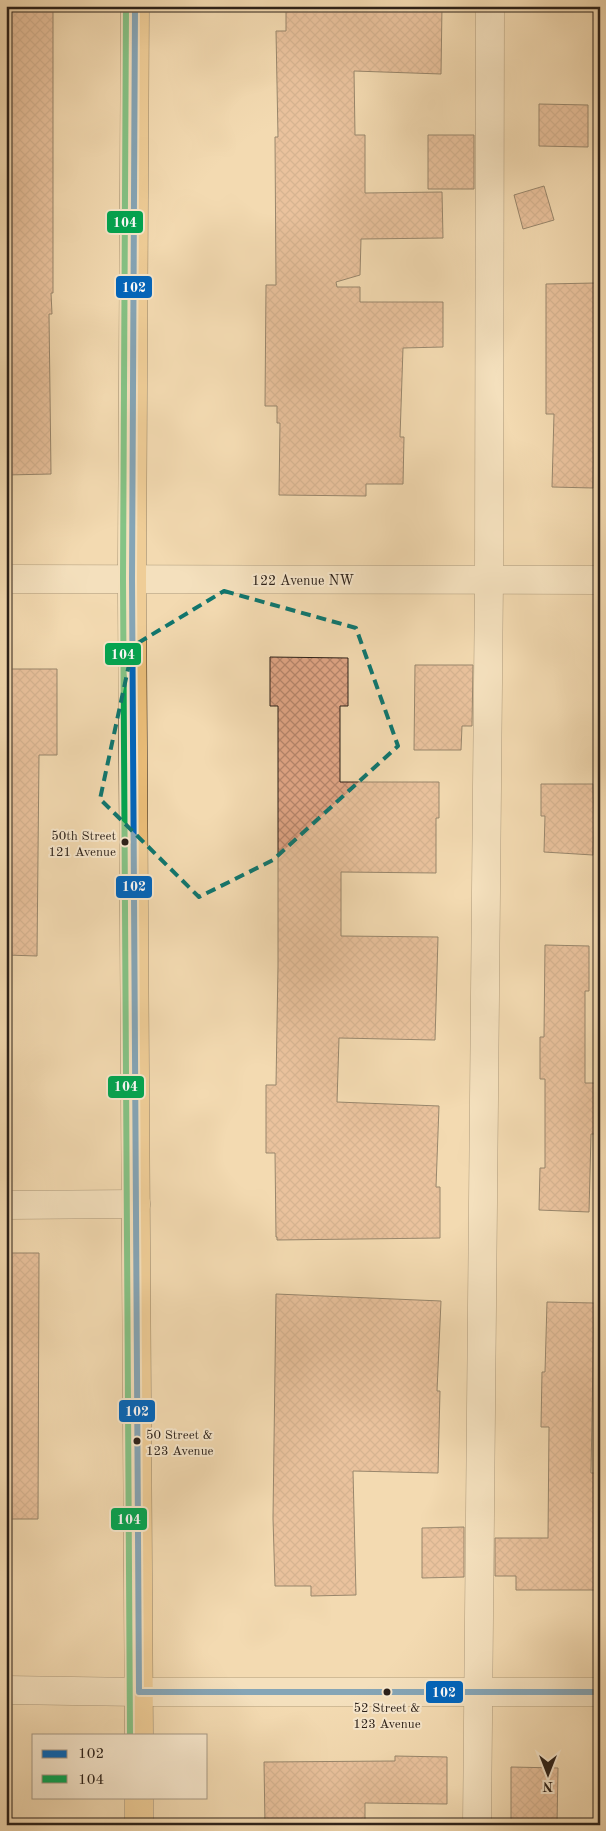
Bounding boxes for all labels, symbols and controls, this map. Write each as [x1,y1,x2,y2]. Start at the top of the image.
line badge: 104 [106,210,144,234]
text: 104 [113,216,137,230]
line badge: 102 [115,275,153,299]
text: 102 [122,281,146,295]
street label: 122 Avenue NW [252,574,354,588]
line badge: 104 [104,642,142,666]
text: 104 [111,648,135,662]
place label: 50th Street 121 Avenue [48,830,116,859]
marker: 50th Street 121 Avenue [120,837,130,847]
line badge: 102 [115,875,153,899]
text: 102 [122,880,146,894]
line badge: 104 [107,1075,145,1099]
text: 104 [114,1080,138,1094]
line badge: 102 [118,1399,156,1423]
text: 102 [125,1405,149,1419]
place label: 50 Street & 123 Avenue [146,1429,214,1458]
marker: 50 Street & 123 Avenue [132,1436,142,1446]
line badge: 104 [110,1507,148,1531]
text: 104 [117,1513,141,1527]
line badge: 102 [425,1680,464,1704]
text: 102 [432,1686,456,1700]
marker: 52 Street & 123 Avenue [382,1687,392,1697]
place label: 52 Street & 123 Avenue [353,1702,421,1731]
legend [32,1734,208,1798]
text: 102 [78,1747,104,1762]
north arrow [524,1748,574,1798]
text: 104 [78,1773,104,1788]
text: N [542,1779,553,1793]

